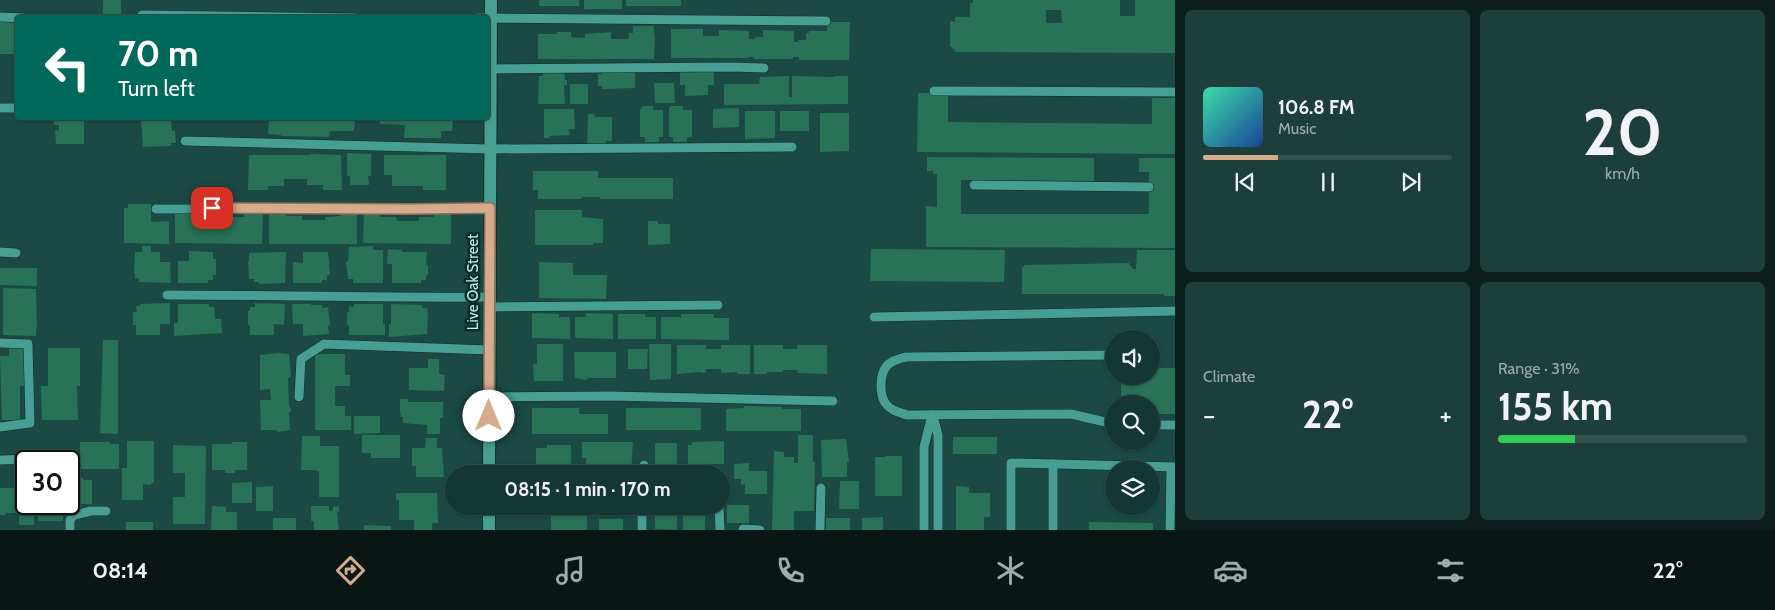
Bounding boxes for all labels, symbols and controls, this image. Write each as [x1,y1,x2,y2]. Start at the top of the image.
text: 70 m [118,32,199,75]
icon: left [35,35,100,100]
text: Turn left [118,75,195,102]
text: 20 [1582,92,1663,171]
text: 106.8 FM [1278,96,1355,119]
text: Music [1278,119,1316,138]
text: km/h [1605,164,1640,183]
icon: previous [1231,168,1259,196]
icon: pause [1314,168,1342,196]
icon: next [1397,168,1425,196]
pin [191,187,233,229]
icon: arrive [198,194,226,222]
street label: Live Oak Street [464,234,482,330]
map controls [1105,330,1160,515]
button: sound [1105,330,1160,385]
text: Range · 31% [1498,359,1580,378]
text: Climate [1203,367,1255,386]
text: 155 km [1498,383,1613,430]
position arrow [462,389,514,441]
text: 22° [1302,391,1353,438]
button: search [1105,395,1160,450]
text: − [1203,398,1215,432]
text: + [1440,398,1452,432]
speed limit sign: 30 [15,450,80,515]
button: layers [1105,460,1160,515]
text: 08:15 · 1 min · 170 m [505,478,670,501]
icon: directions [333,553,368,588]
icon: music [553,553,588,588]
icon: phone [773,553,808,588]
icon: climate [993,553,1028,588]
icon: car [1213,553,1248,588]
icon: filters [1433,553,1468,588]
text: 08:14 [92,557,148,584]
text: 22° [1653,557,1683,584]

